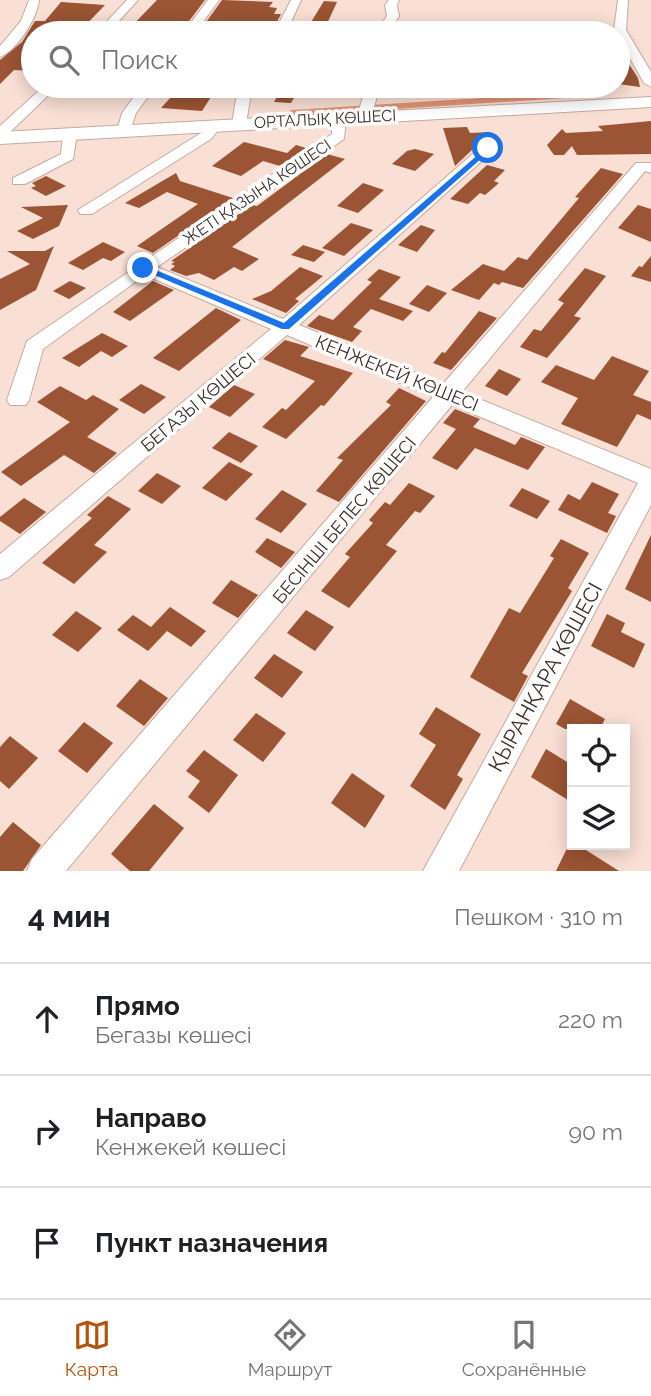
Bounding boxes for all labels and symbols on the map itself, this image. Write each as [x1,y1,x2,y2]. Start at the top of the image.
street label: ОРТАЛЫҚ КӨШЕСІ [253,106,397,132]
route start [472,132,503,163]
street label: ЖЕТІ ҚАЗЫНА КӨШЕСІ [179,135,335,249]
route end [127,252,158,283]
street label: КЕНЖЕКЕЙ КӨШЕСІ [312,331,482,415]
street label: БЕГАЗЫ КӨШЕСІ [137,348,259,456]
street label: БЕСІНШІ БЕЛЕС КӨШЕСІ [268,432,420,608]
street label: ҚЫРАНҚАРА КӨШЕСІ [483,578,607,776]

